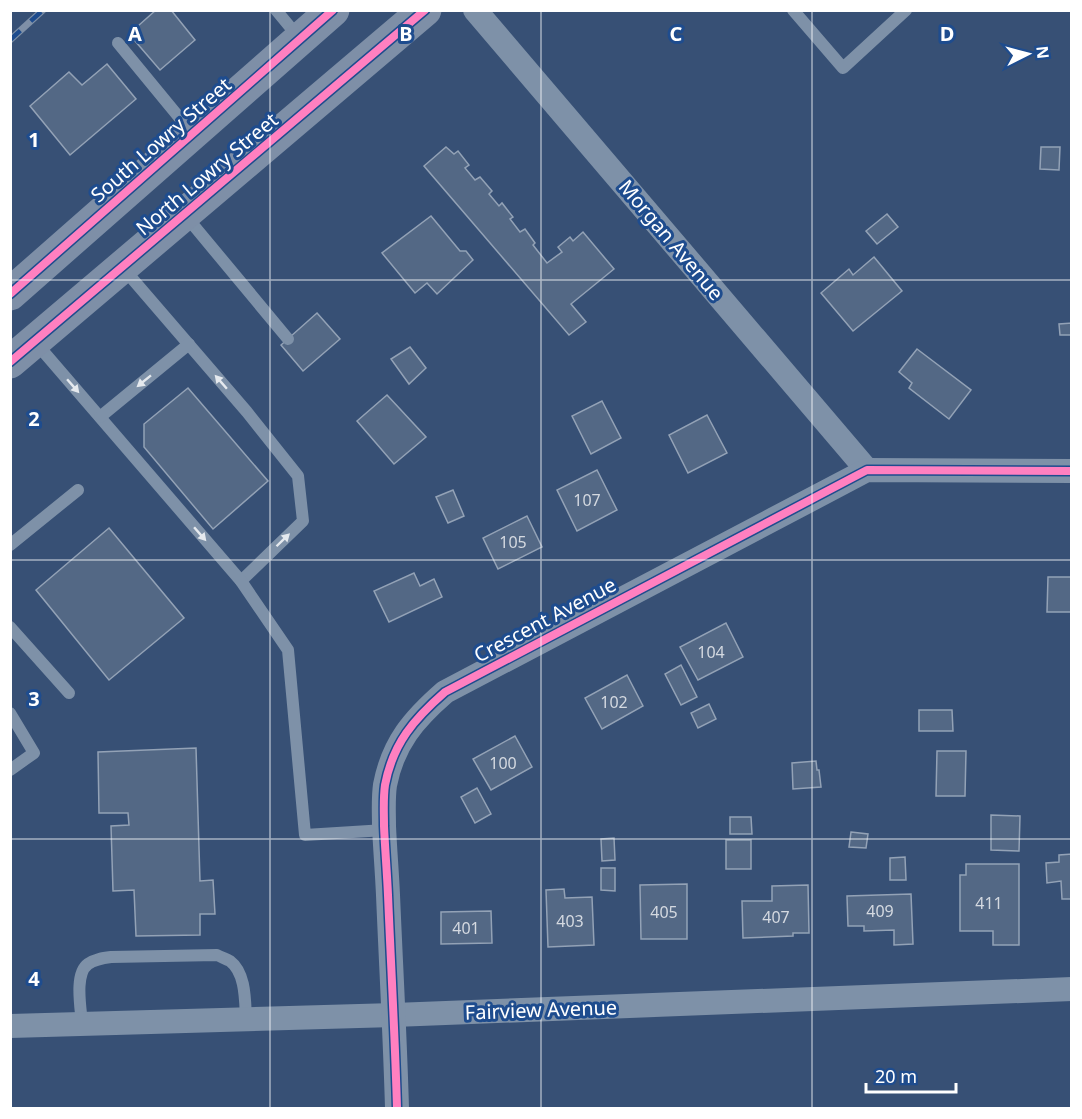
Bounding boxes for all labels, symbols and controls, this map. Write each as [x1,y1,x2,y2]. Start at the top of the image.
text: A [128,20,142,47]
text: B [399,20,413,47]
text: C [670,20,683,47]
text: D [940,20,954,47]
north arrow [998,24,1058,84]
text: N [1031,45,1055,60]
street label: South Lowry Street [85,71,237,208]
street label: North Lowry Street [130,106,283,241]
text: 1 [28,126,40,153]
street label: Morgan Avenue [613,174,730,306]
one-way arrow [137,374,152,387]
one-way arrow [214,374,227,390]
one-way arrow [66,378,79,393]
text: 2 [28,405,40,432]
house number: 107 [573,489,601,511]
one-way arrow [193,526,206,541]
house number: 105 [499,531,527,553]
one-way arrow [276,533,291,547]
street label: Crescent Avenue [469,571,621,668]
house number: 104 [697,641,725,663]
text: 3 [28,685,40,712]
house number: 102 [600,691,628,713]
house number: 100 [489,752,517,774]
house number: 411 [975,892,1003,914]
house number: 409 [866,900,894,922]
house number: 405 [650,901,678,923]
house number: 407 [762,906,790,928]
house number: 403 [556,910,584,932]
house number: 401 [452,917,480,939]
text: 4 [28,965,40,992]
street label: Fairview Avenue [464,993,618,1026]
scale bar [866,1056,956,1094]
text: 20 m [875,1064,917,1088]

